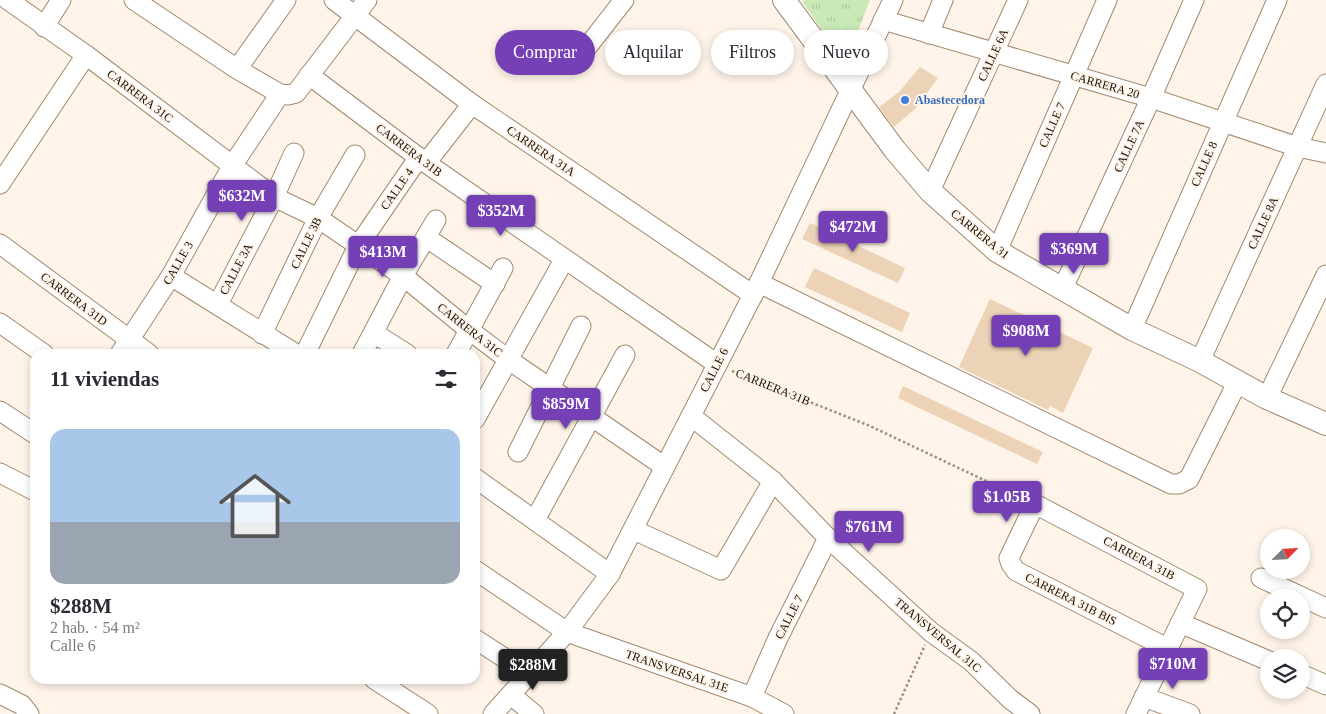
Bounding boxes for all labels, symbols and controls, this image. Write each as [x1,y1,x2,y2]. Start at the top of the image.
street label: CALLE 6A [975,26,1011,83]
chip: Comprar [495,30,595,75]
chip: Alquilar [605,30,701,75]
chip: Filtros [711,30,794,75]
chip: Nuevo [804,30,888,75]
street label: CARRERA 31C [104,67,176,125]
street label: CARRERA 20 [1069,68,1141,102]
place label: Abastecedora [915,93,985,107]
marker: Abastecedora [899,94,911,106]
street label: CALLE 7 [1036,100,1068,150]
street label: CALLE 7A [1111,117,1147,174]
street label: CARRERA 31B [373,121,445,179]
street label: CARRERA 31A [504,123,578,179]
street label: CALLE 8 [1188,139,1220,189]
street label: CALLE 4 [378,165,416,213]
pin: $632M [207,180,277,222]
text: $632M [218,187,266,204]
pin: $352M [466,194,536,237]
street label: CALLE 8A [1245,194,1281,251]
text: $352M [477,202,525,219]
street label: CARRERA 31 [948,206,1012,262]
pin: $472M [818,210,888,253]
street label: CALLE 3B [288,215,324,271]
text: $472M [829,218,877,235]
pin: $369M [1039,232,1109,275]
pin: $413M [348,236,418,278]
street label: CALLE 3 [160,239,196,287]
text: $369M [1050,240,1098,257]
street label: CALLE 3A [217,241,256,297]
text: $413M [359,243,407,260]
street label: CARRERA 31D [38,269,110,329]
street label: CARRERA 31C [435,300,505,360]
pin: $908M [991,314,1061,357]
text: $908M [1002,322,1050,339]
street label: CALLE 6 [697,346,731,394]
icon: filters [432,365,460,393]
street label: CARRERA 31B [734,366,812,408]
text: 11 viviendas [50,367,159,391]
pin: $859M [531,388,601,430]
text: $859M [542,395,590,412]
icon: home [210,461,300,551]
pin: $1.05B [966,480,1048,523]
text: $1.05B [984,488,1030,505]
pin: $761M [834,510,904,553]
text: $761M [845,518,893,535]
north arrow [1260,529,1310,579]
map controls [1260,529,1310,699]
street label: CARRERA 31B [1101,533,1177,583]
street label: CARRERA 31B BIS [1023,570,1119,628]
button: locate [1260,589,1310,639]
street label: CALLE 7 [772,593,806,641]
text: $288M [50,594,112,618]
street label: TRANSVERSAL 31C [892,595,984,675]
text: 2 hab. · 54 m² [50,619,140,636]
text: Calle 6 [50,637,96,654]
street label: TRANSVERSAL 31E [624,647,730,695]
pin: $288M [498,648,568,691]
pin: $710M [1138,648,1208,690]
button: layers [1260,649,1310,699]
text: $710M [1149,655,1197,672]
text: $288M [509,656,557,673]

